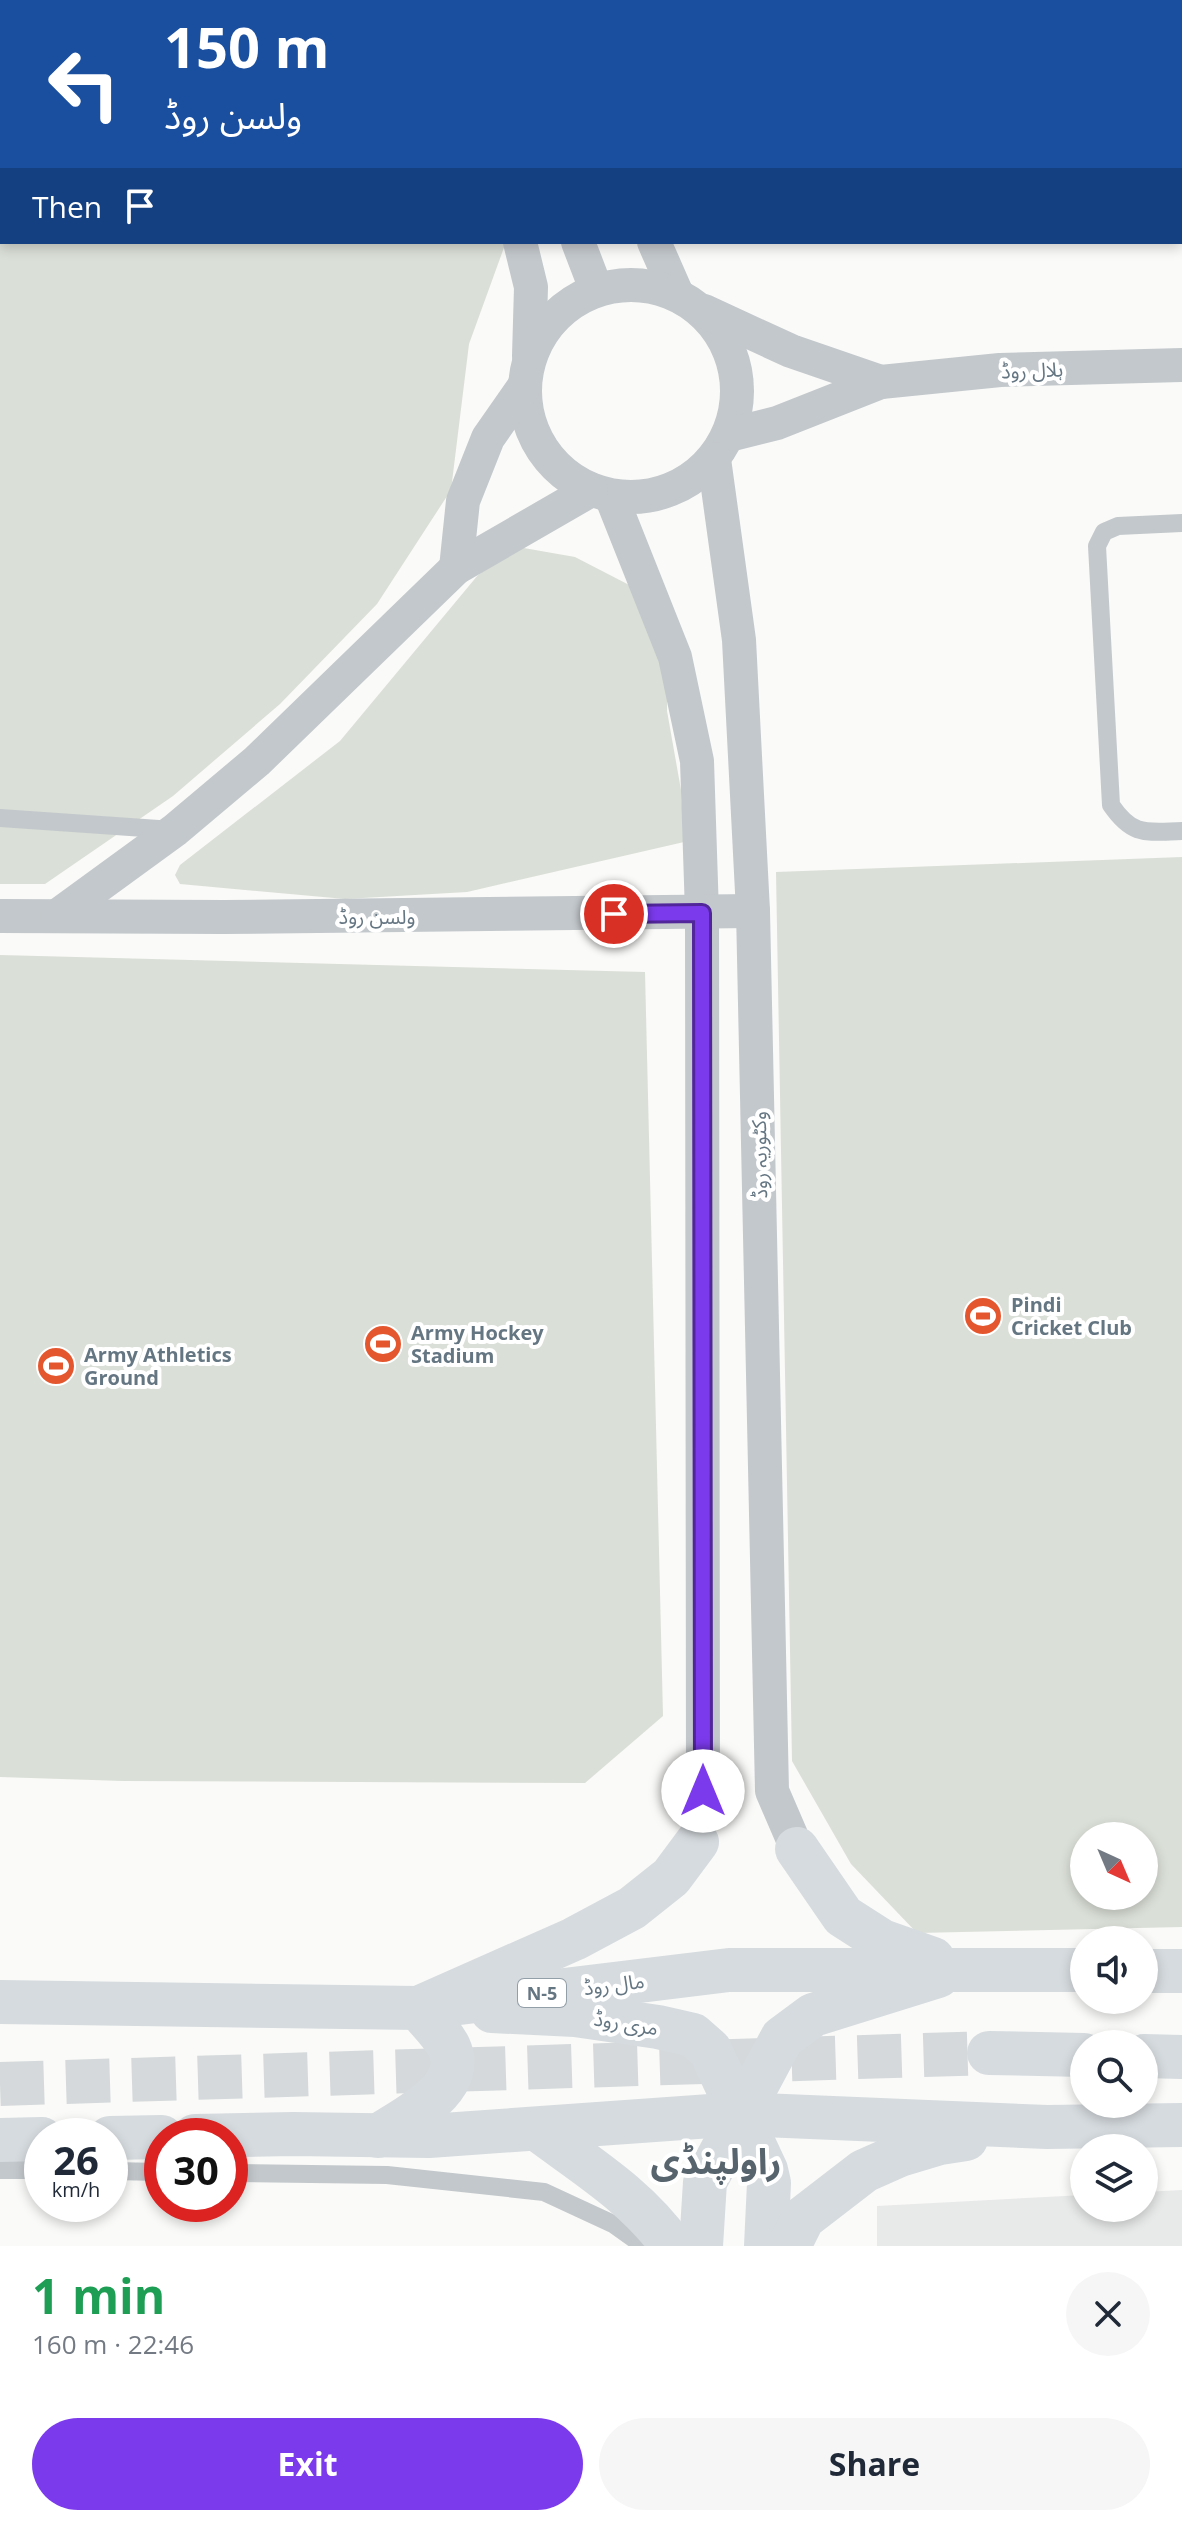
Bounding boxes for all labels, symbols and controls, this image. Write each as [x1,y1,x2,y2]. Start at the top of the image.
text: 150 m [164,8,330,84]
icon: left [32,32,136,136]
text: ولسن روڈ [164,91,302,140]
icon: arrive [118,184,162,228]
text: Then [32,186,102,227]
street label: ہلال روڈ [1000,355,1064,385]
pin [580,880,648,948]
icon: arrive [592,892,636,936]
street label: ولسن روڈ [339,903,415,930]
street label: وکٹوریہ روڈ [745,1111,773,1199]
place label: Pindi Cricket Club [1011,1291,1132,1341]
sports icon: Pindi Cricket Club [962,1295,1004,1337]
place label: Army Hockey Stadium [411,1319,544,1369]
sports icon: Army Hockey Stadium [362,1323,404,1365]
place label: Army Athletics Ground [84,1341,232,1391]
sports icon: Army Athletics Ground [35,1345,77,1387]
position arrow [661,1749,745,1833]
north arrow [1070,1822,1158,1910]
map controls [1070,1822,1158,2222]
button: sound [1070,1926,1158,2014]
street label: مال روڈ [582,1967,646,2001]
road number: N-5 [518,1979,566,2007]
street label: مری روڈ [592,2005,660,2041]
button: search [1070,2030,1158,2118]
speed limit sign: 30 [144,2118,248,2222]
text: 26 [53,2132,99,2187]
button: layers [1070,2134,1158,2222]
district label: راولپنڈی [651,2136,781,2185]
text: km/h [52,2176,100,2203]
text: 1 min [32,2263,165,2328]
button: close [1066,2272,1150,2356]
text: 160 m · 22:46 [32,2326,194,2362]
button: Exit [32,2418,583,2510]
button: Share [599,2418,1150,2510]

